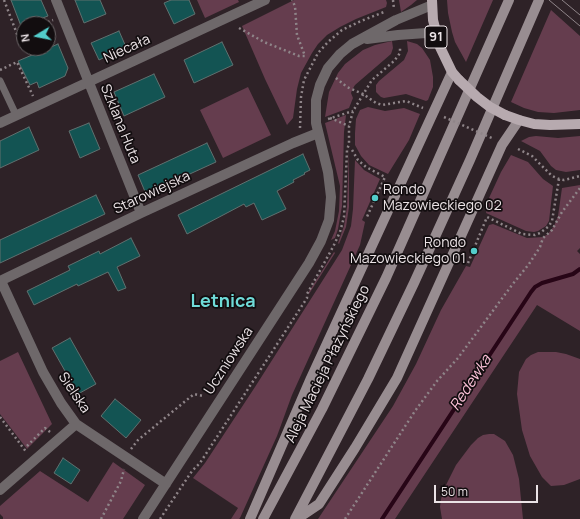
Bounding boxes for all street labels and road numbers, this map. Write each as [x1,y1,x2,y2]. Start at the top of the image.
road number: 91 [425,26,447,48]
street label: Niecała [101,31,153,67]
street label: Szklana Huta [96,82,144,166]
street label: Starowiejska [111,168,193,218]
street label: Aleja Macieja Płażyńskiego [282,282,374,446]
street label: Uczniowska [201,324,257,398]
street label: Sielska [54,369,94,417]

